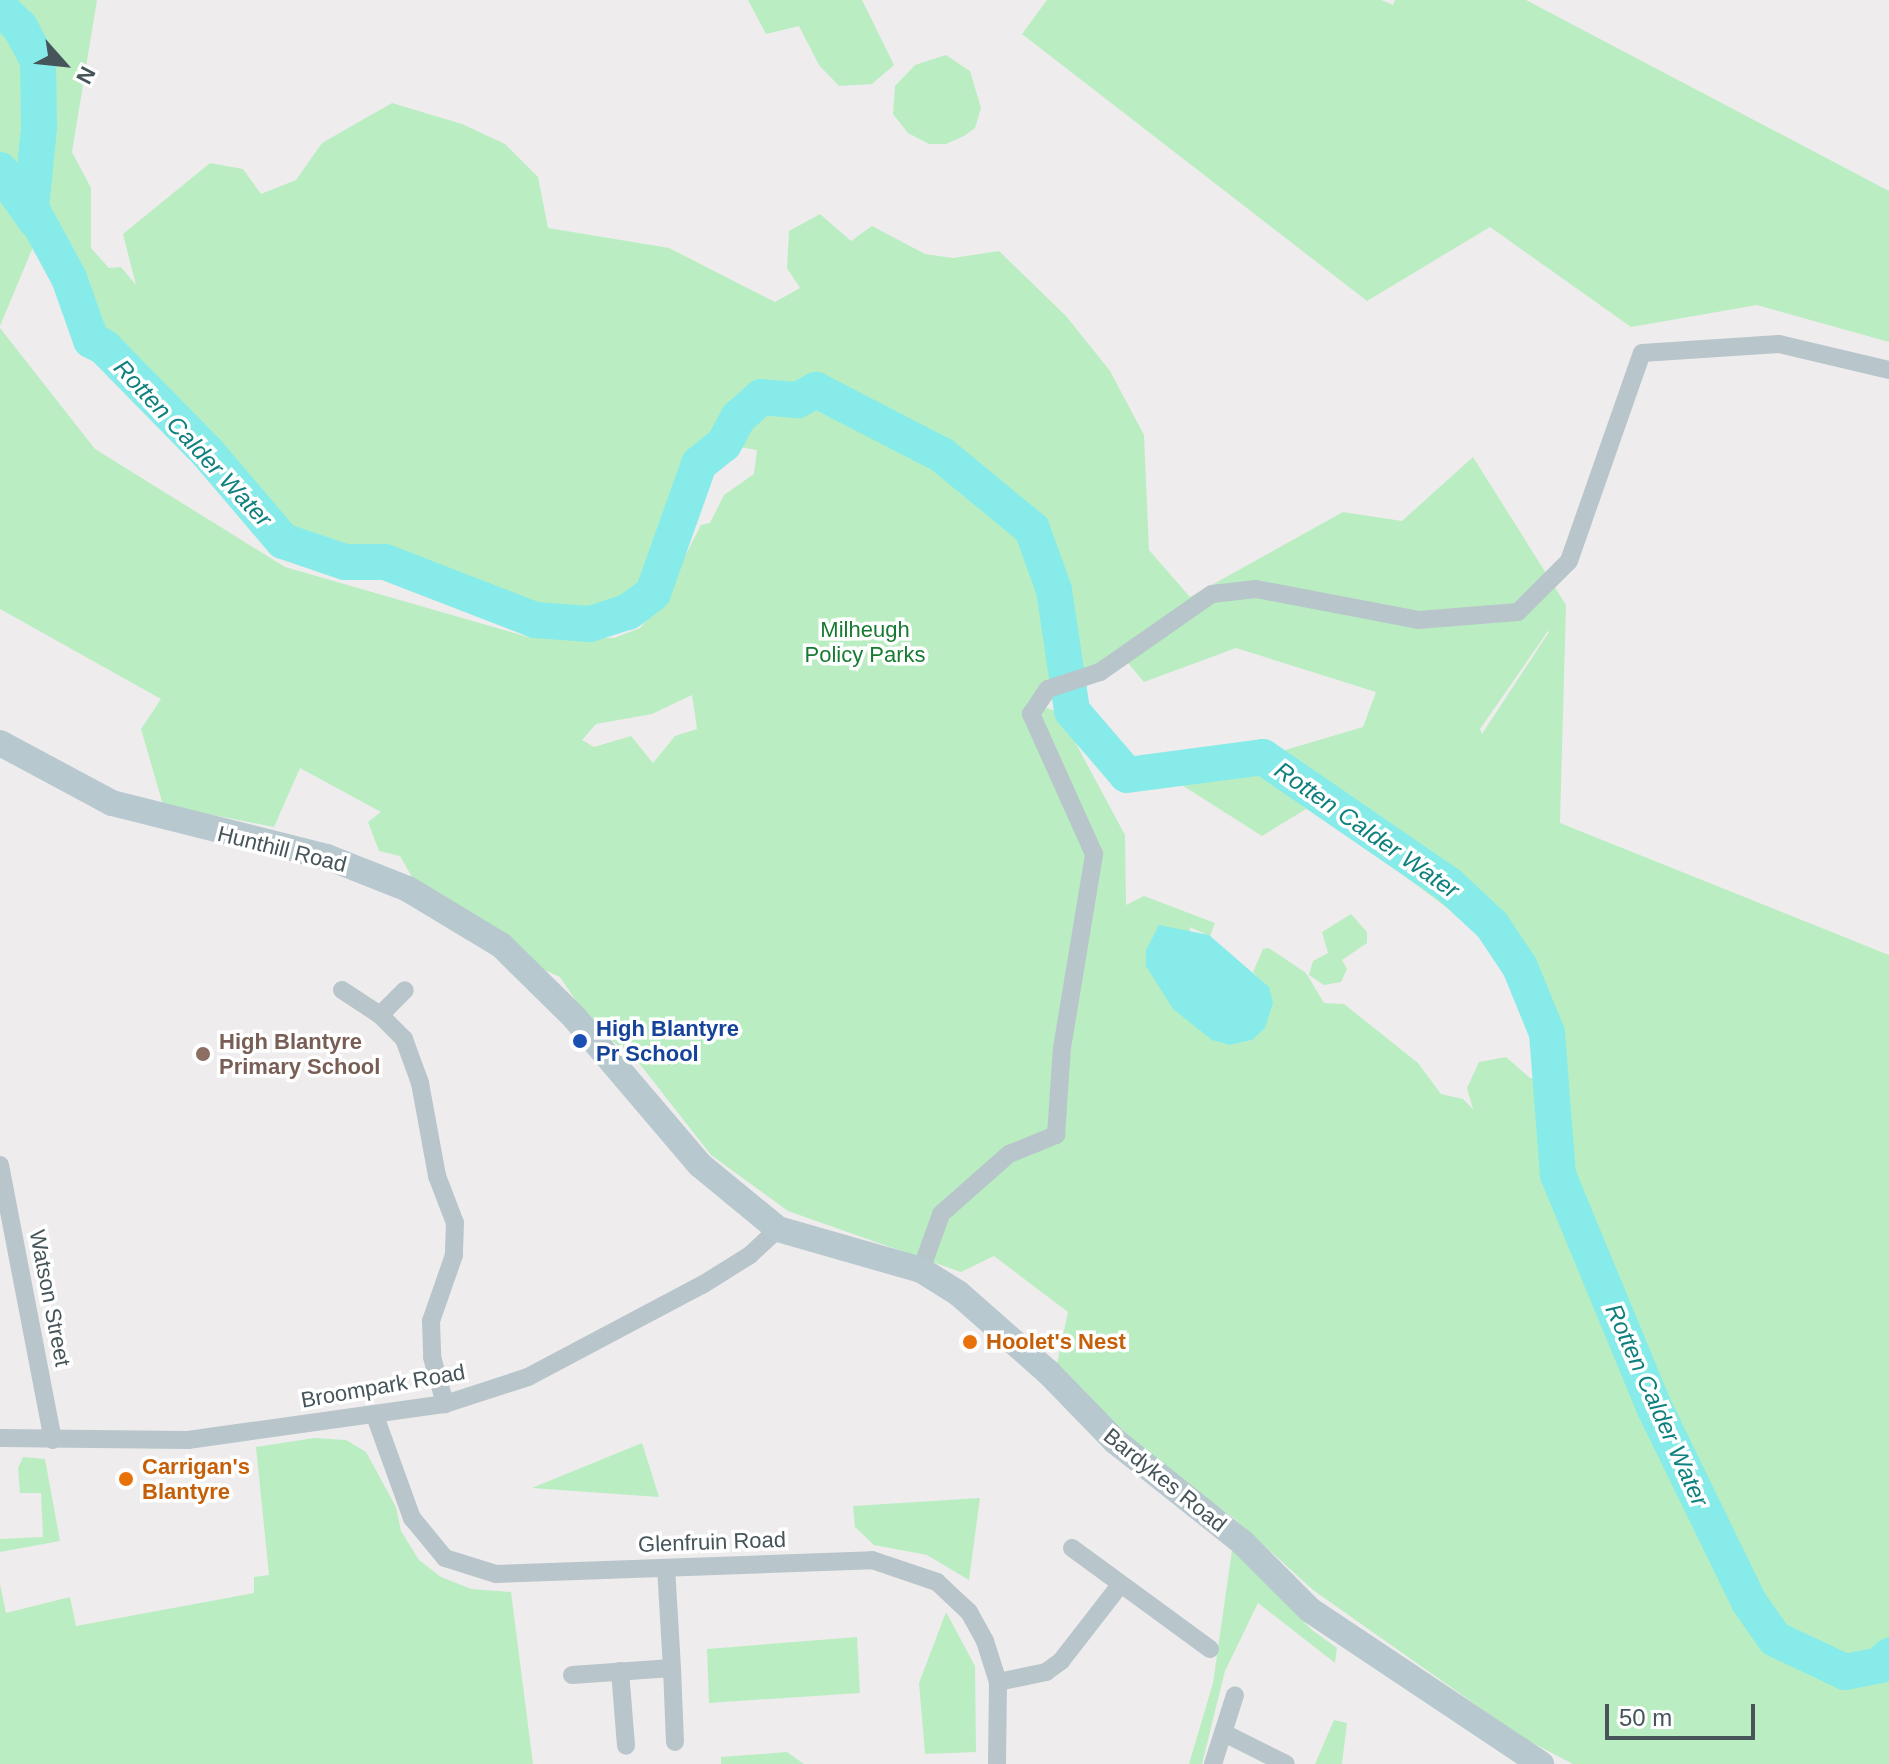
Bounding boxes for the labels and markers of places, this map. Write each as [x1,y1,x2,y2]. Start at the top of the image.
place label: High Blantyre Pr School [596,1015,739,1066]
place label: High Blantyre Primary School [219,1028,380,1080]
marker: High Blantyre Pr School [571,1032,589,1050]
marker: High Blantyre Primary School [194,1045,212,1063]
place label: Hoolet's Nest [986,1329,1126,1355]
marker: Hoolet's Nest [961,1333,979,1351]
place label: Carrigan's Blantyre [142,1453,250,1504]
marker: Carrigan's Blantyre [117,1470,135,1488]

